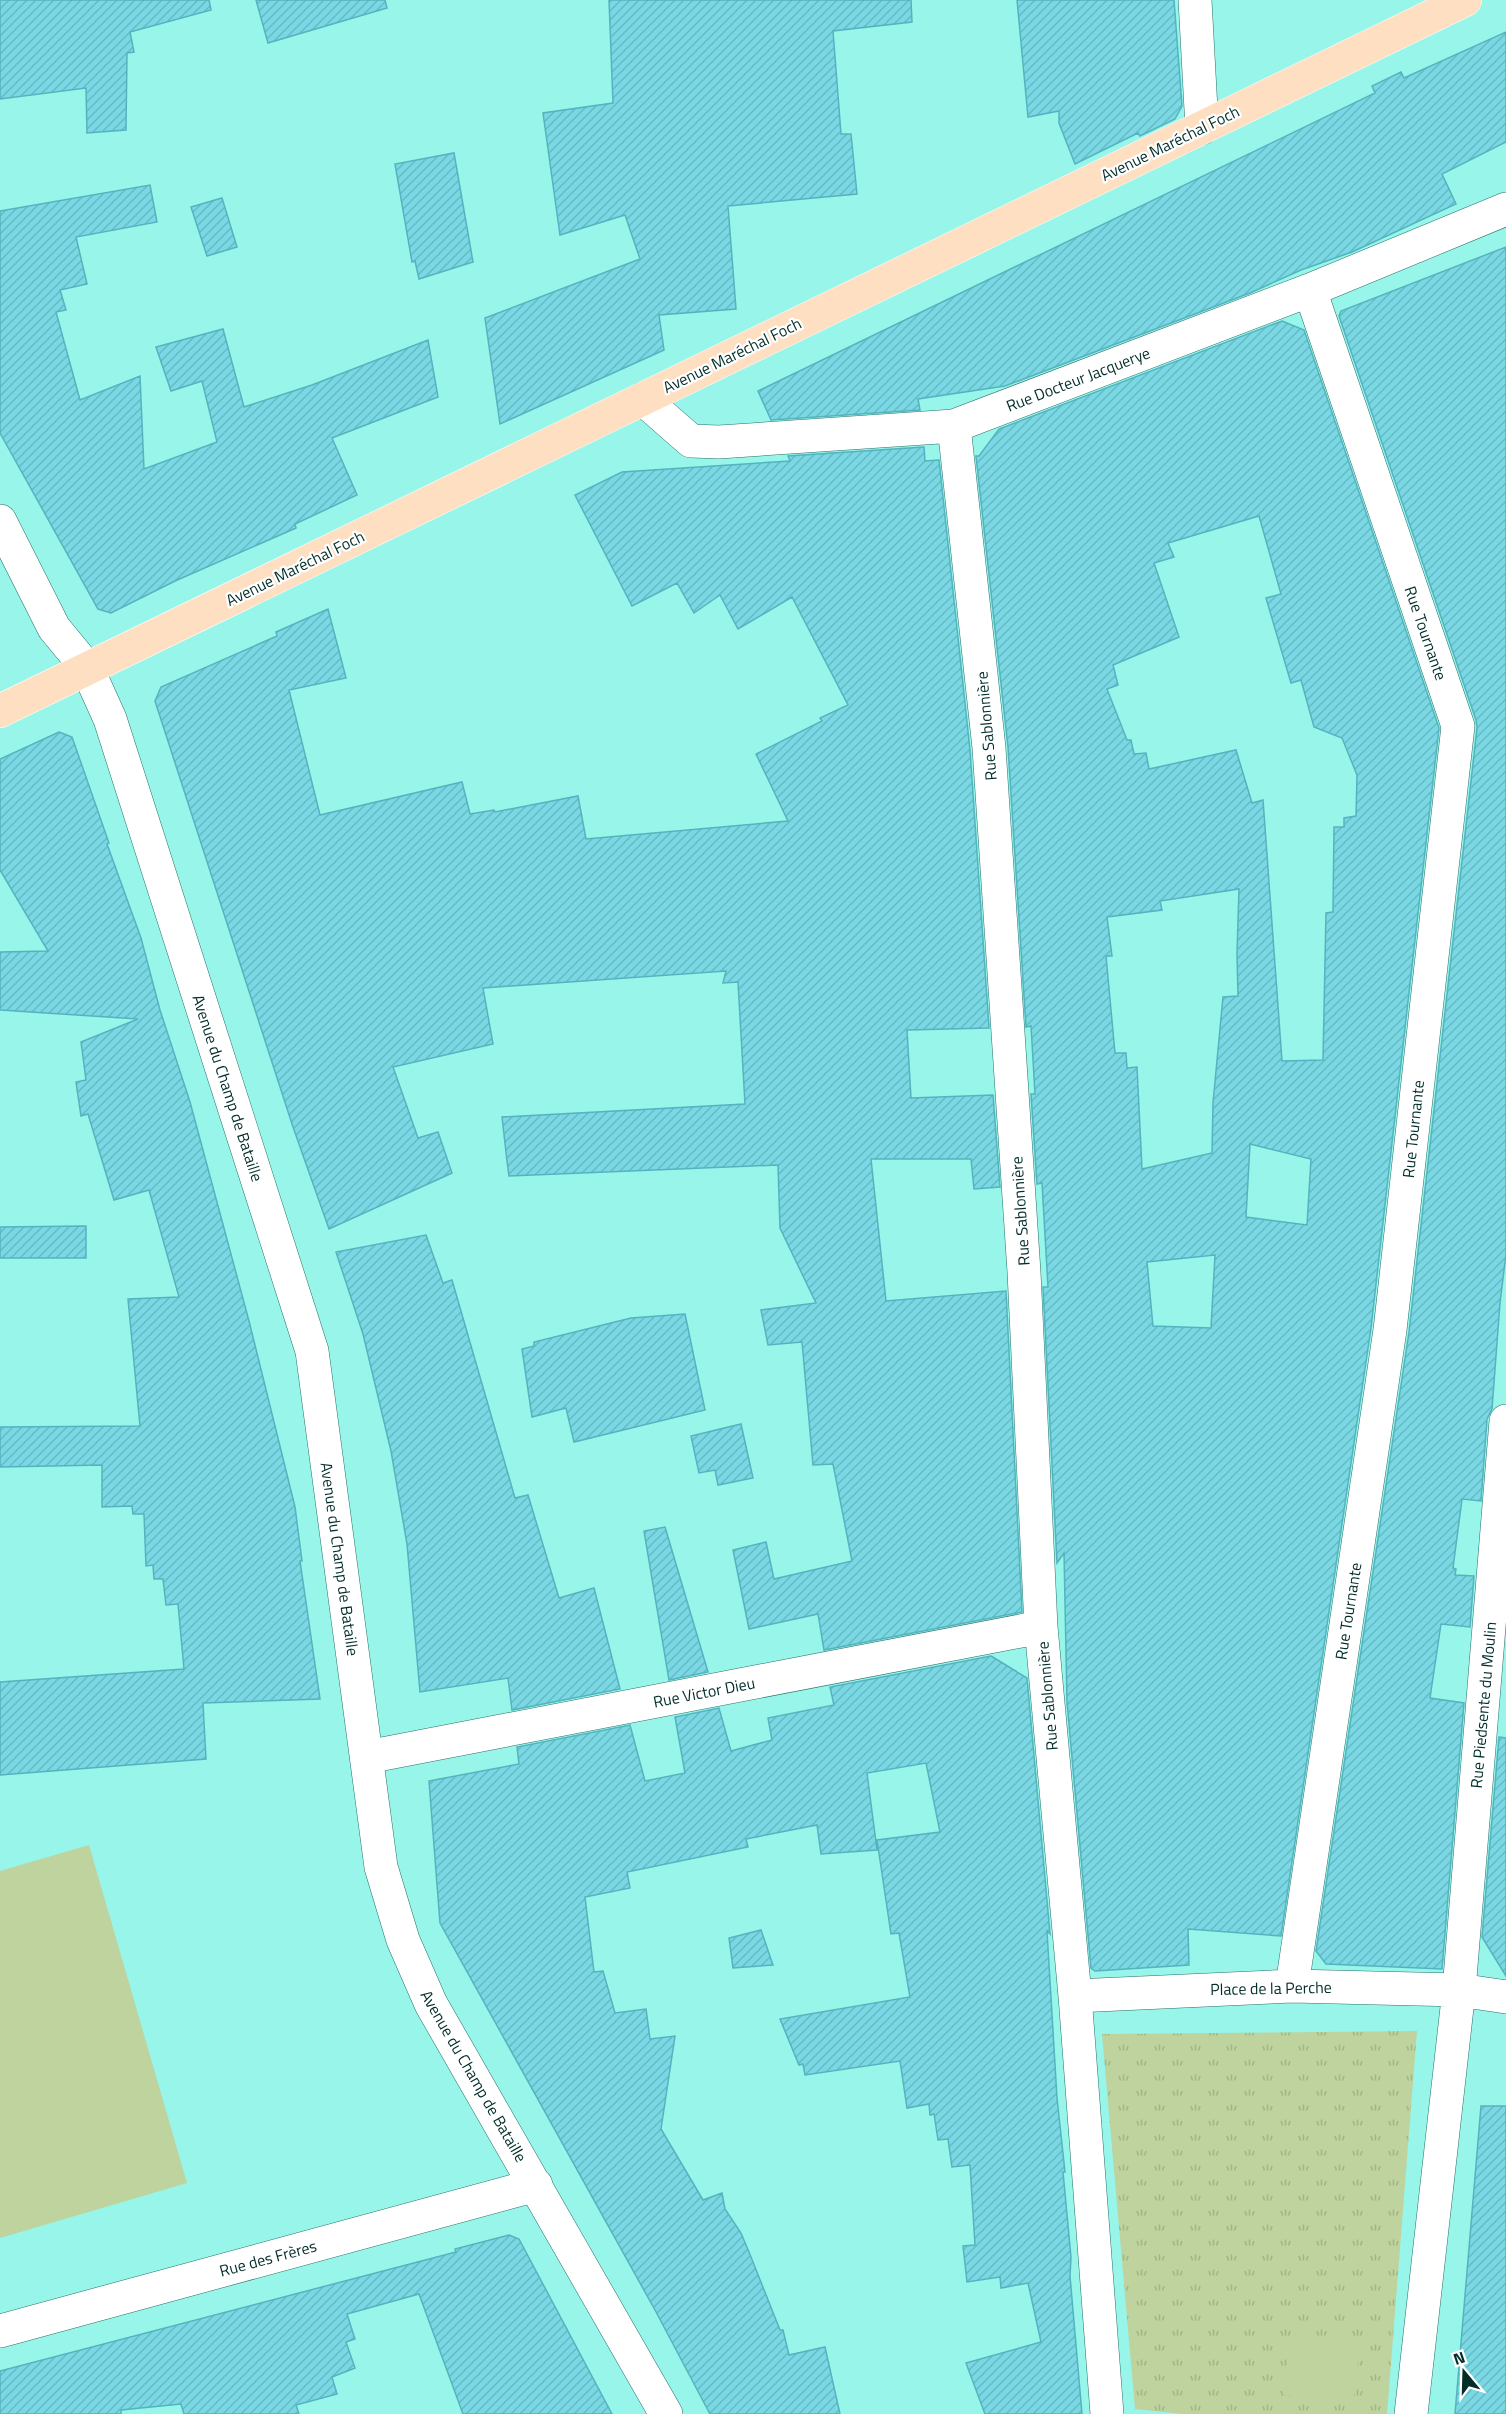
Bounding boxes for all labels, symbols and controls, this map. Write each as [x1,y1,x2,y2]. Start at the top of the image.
street label: Avenue Maréchal Foch [1097,99,1243,187]
street label: Avenue Maréchal Foch [659,311,805,399]
street label: Rue Docteur Jacquerye [1002,340,1154,418]
street label: Avenue Maréchal Foch [222,524,368,612]
street label: Rue Tournante [1399,583,1453,683]
street label: Rue Sablonnière [969,670,1003,782]
street label: Avenue du Champ de Bataille [186,991,270,1185]
street label: Rue Tournante [1396,1079,1430,1179]
street label: Rue Sablonnière [1004,1156,1036,1266]
street label: Avenue du Champ de Bataille [315,1461,365,1657]
street label: Rue Tournante [1328,1561,1368,1661]
street label: Rue Piedsente du Moulin [1464,1621,1502,1789]
street label: Rue Sablonnière [1030,1640,1064,1752]
street label: Rue Victor Dieu [651,1670,757,1714]
street label: Place de la Perche [1210,1975,1332,2001]
street label: Avenue du Champ de Bataille [415,1985,533,2167]
street label: Rue des Frères [217,2233,319,2283]
north arrow [1434,2342,1494,2402]
text: N [1450,2345,1468,2371]

